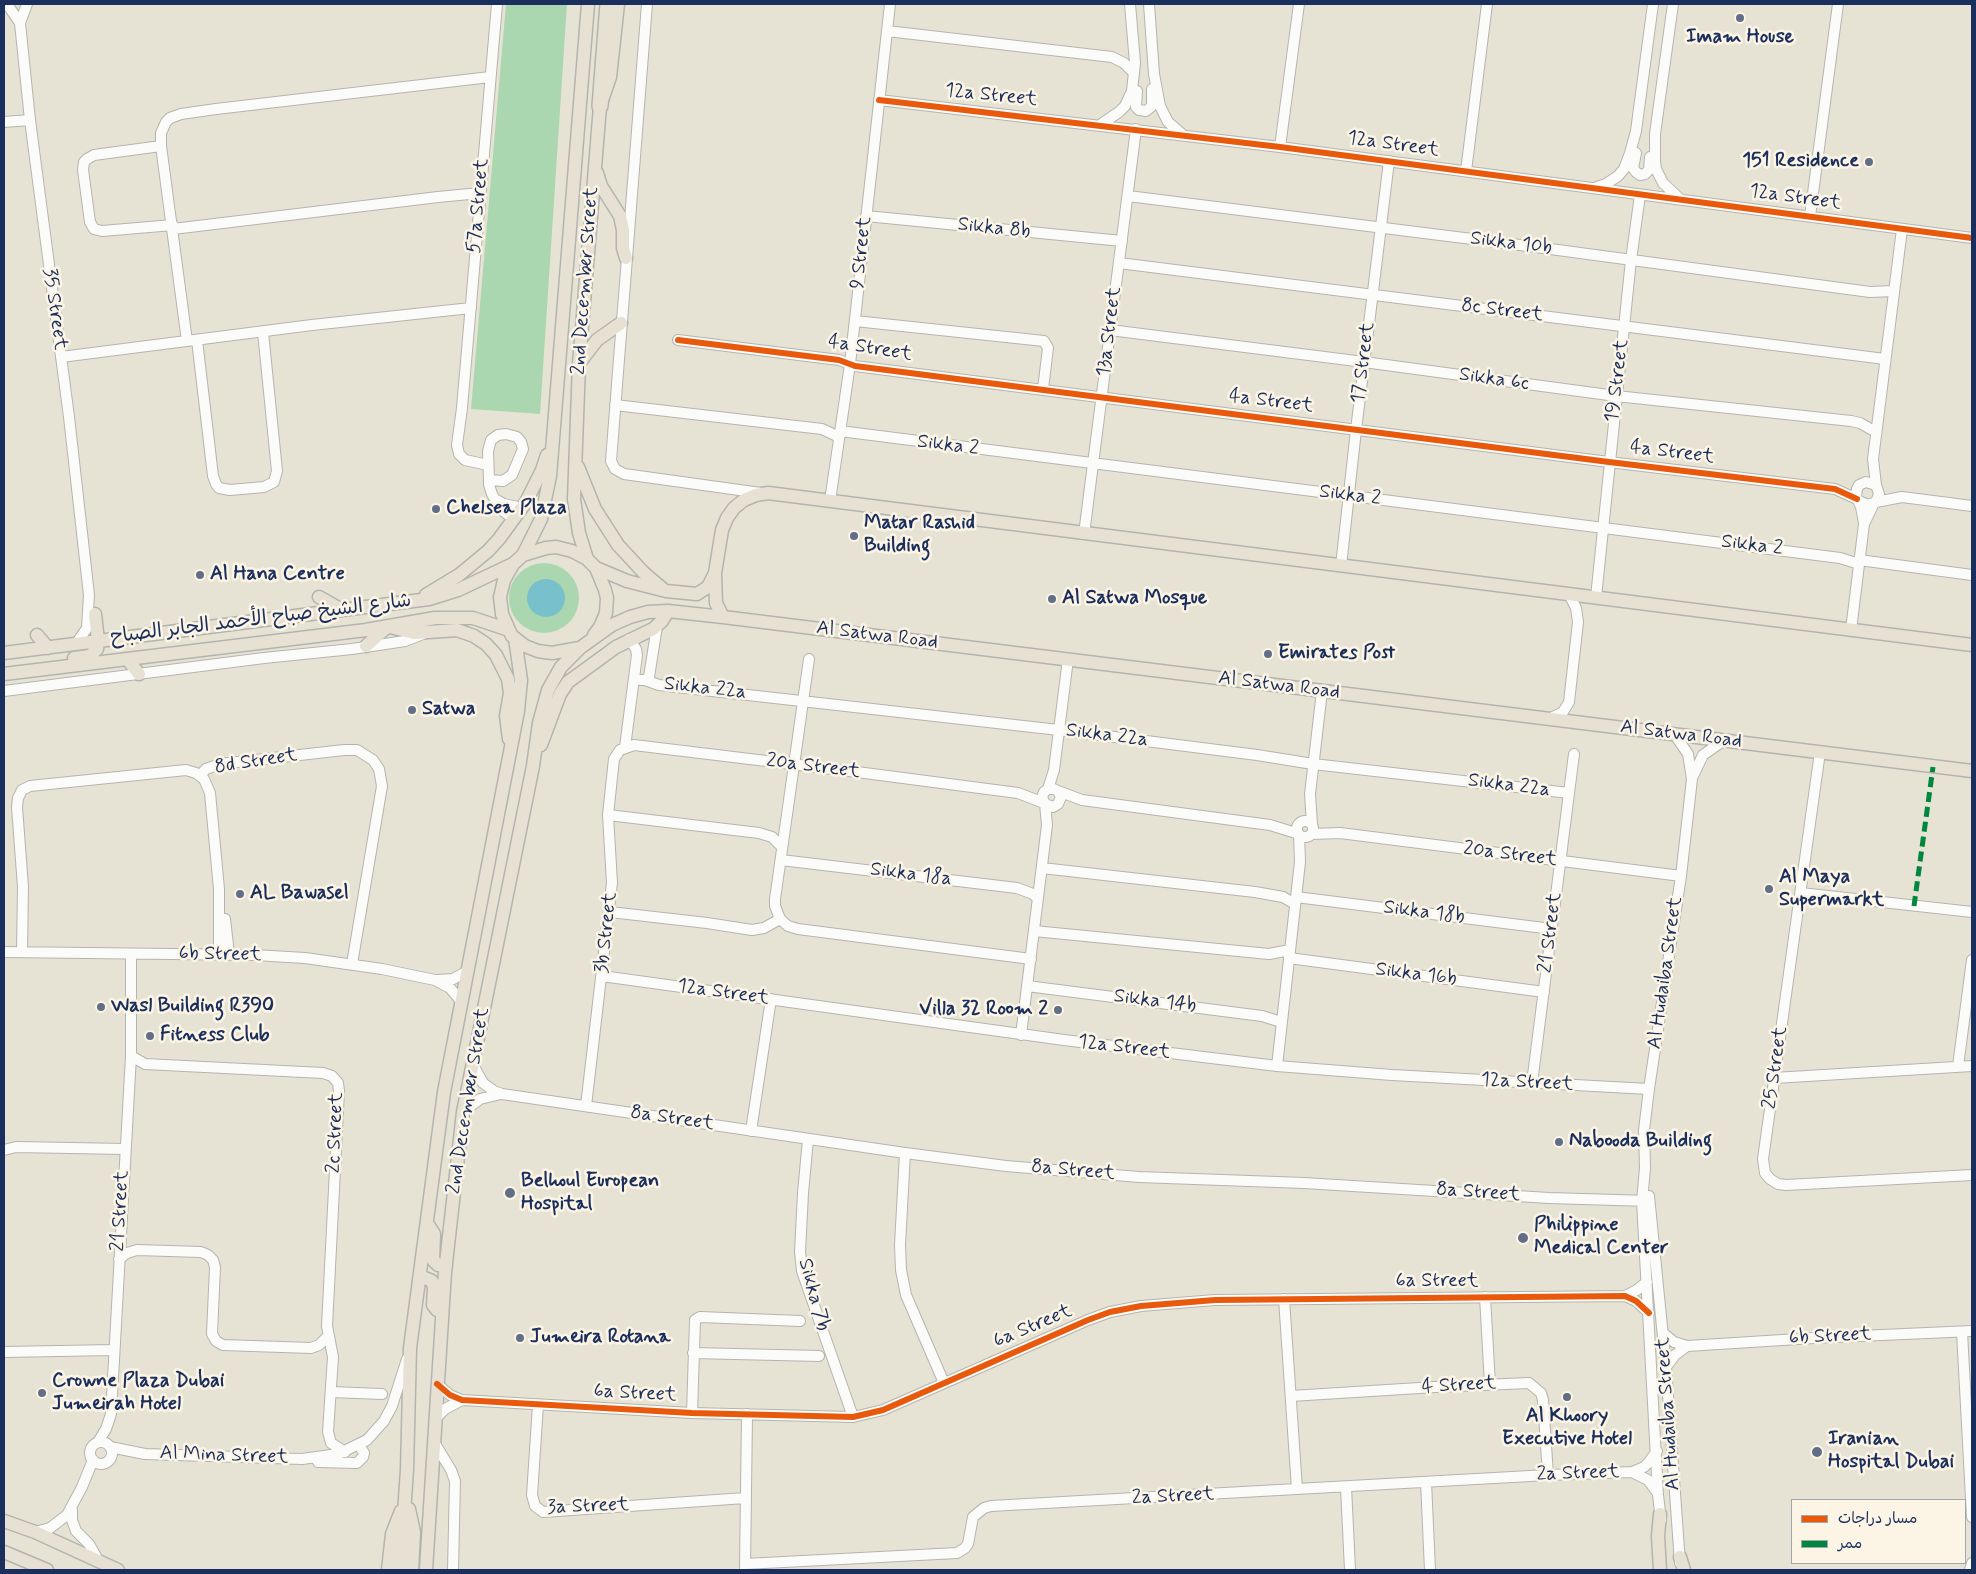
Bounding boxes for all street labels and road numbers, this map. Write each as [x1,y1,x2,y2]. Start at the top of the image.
street label: 12a Street [944,79,1038,113]
street label: 12a Street [1346,127,1440,163]
street label: 57a Street [463,158,495,254]
street label: 12a Street [1748,180,1842,216]
street label: 2nd December Street [567,186,605,376]
street label: Sikka 8b [956,213,1032,245]
street label: 9 Street [846,216,878,290]
street label: Sikka 10b [1469,227,1553,261]
street label: 35 Street [36,267,72,351]
street label: 13a Street [1093,286,1127,378]
street label: 8c Street [1460,294,1544,328]
street label: 17 Street [1347,321,1381,405]
street label: 4a Street [826,331,914,367]
street label: 19 Street [1601,338,1635,424]
street label: Sikka 6c [1457,363,1531,397]
street label: 4a Street [1228,385,1314,419]
street label: Sikka 2 [916,430,980,462]
street label: 4a Street [1629,436,1715,470]
street label: Sikka 2 [1318,480,1382,512]
street label: Sikka 2 [1720,530,1784,562]
street label: شارع الشيخ صباح الأحمد الجابر الصباح [109,590,413,650]
street label: Al Satwa Road [815,617,939,655]
street label: Al Satwa Road [1217,667,1341,705]
street label: Sikka 22a [663,673,747,705]
street label: Al Satwa Road [1619,716,1743,754]
street label: Sikka 22a [1065,719,1149,753]
street label: 8d Street [213,744,299,780]
street label: 20a Street [765,749,861,785]
street label: Sikka 22a [1467,769,1551,803]
street label: 20a Street [1462,837,1558,873]
street label: Sikka 18a [869,858,953,892]
street label: 3b Street [591,891,623,975]
street label: 21 Street [1534,891,1568,975]
street label: Al Hudaiba Street [1643,895,1689,1051]
street label: Sikka 18b [1382,896,1466,930]
street label: 6b Street [178,942,262,968]
street label: Sikka 16b [1374,958,1458,992]
street label: 12a Street [676,975,770,1011]
street label: Sikka 14b [1112,985,1198,1019]
street label: 2nd December Street [442,1006,496,1196]
street label: 25 Street [1758,1025,1794,1111]
street label: 12a Street [1077,1030,1171,1066]
street label: 12a Street [1480,1069,1574,1097]
street label: 2c Street [323,1092,349,1174]
street label: 8a Street [629,1101,715,1137]
street label: 8a Street [1030,1155,1116,1187]
street label: 21 Street [107,1170,135,1252]
street label: 8a Street [1435,1178,1521,1208]
street label: Sikka 7b [792,1256,834,1334]
street label: 6a Street [1395,1270,1479,1294]
street label: 6a Street [990,1300,1076,1354]
street label: 6b Street [1788,1323,1872,1351]
street label: Al Hudaiba Street [1652,1337,1686,1491]
street label: 4 Street [1421,1372,1497,1400]
street label: 6a Street [593,1380,677,1408]
street label: Al Mina Street [159,1442,289,1470]
street label: 2a Street [1536,1461,1620,1487]
street label: 2a Street [1131,1483,1215,1511]
street label: 3a Street [547,1494,629,1520]

